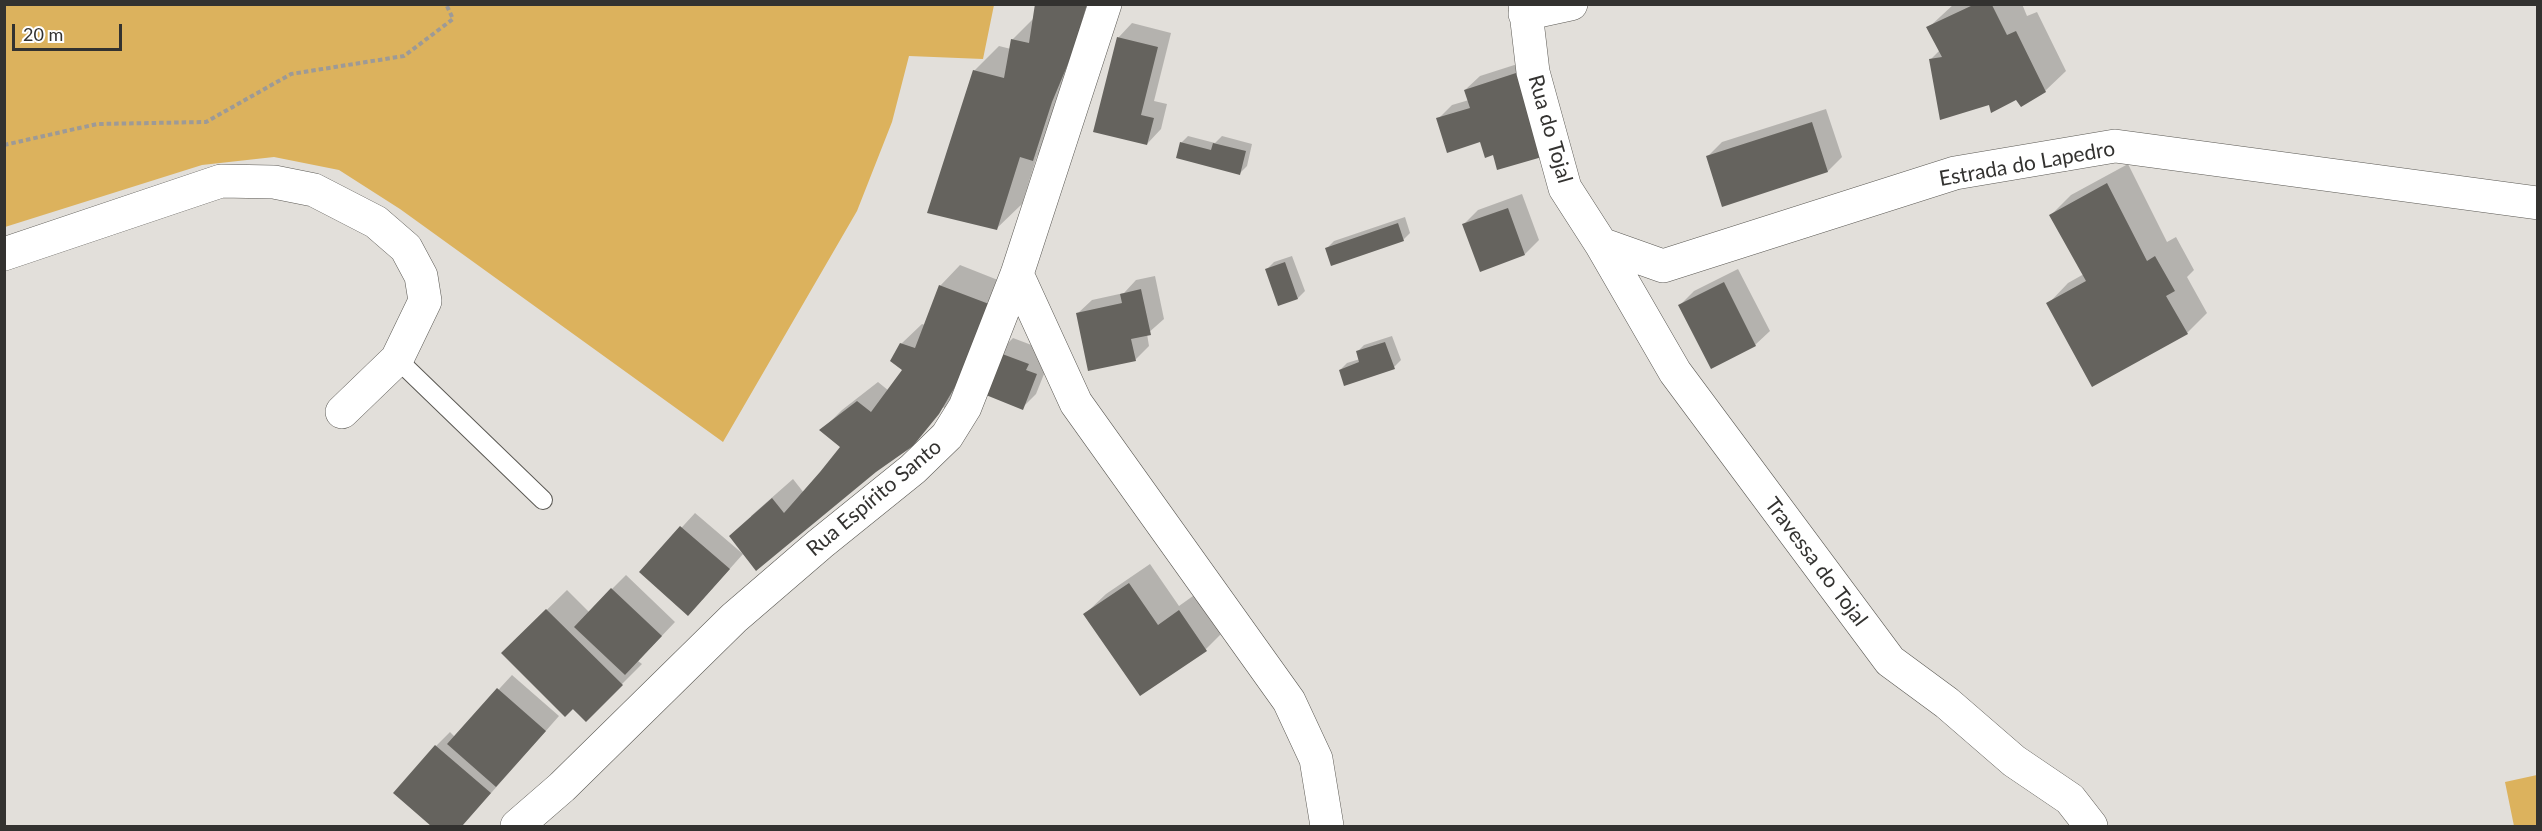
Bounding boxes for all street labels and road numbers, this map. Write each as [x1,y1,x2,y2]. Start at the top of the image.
street label: Rua do Tojal [1523,72,1577,186]
street label: Estrada do Lapedro [1937,136,2117,192]
street label: Rua Espírito Santo [801,434,947,562]
street label: Travessa do Tojal [1759,493,1873,631]

